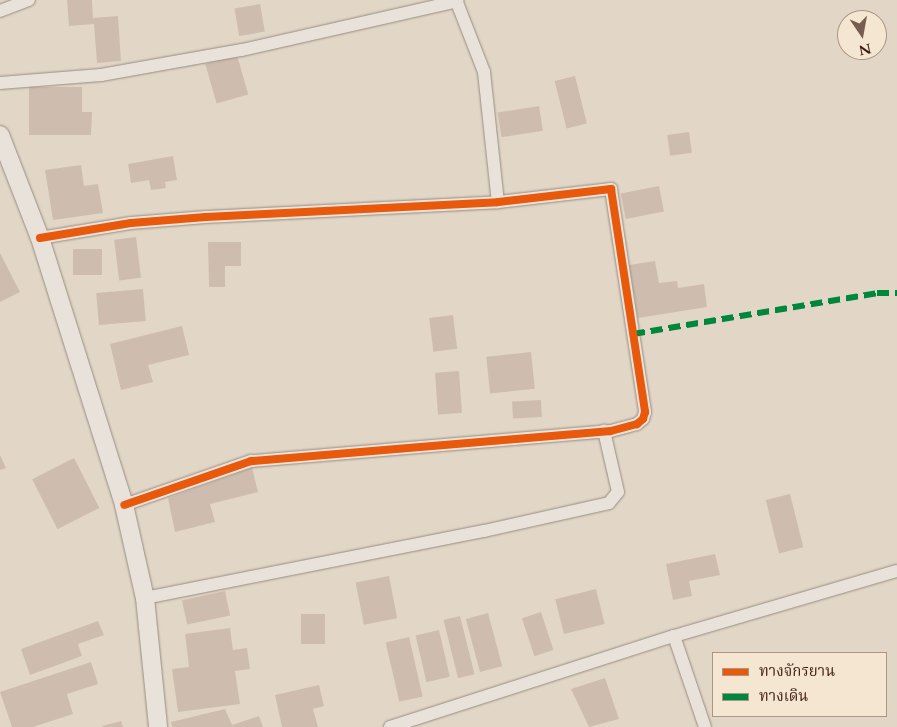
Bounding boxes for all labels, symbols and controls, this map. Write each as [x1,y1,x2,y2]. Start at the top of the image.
north arrow [837,10,887,60]
text: N [857,39,873,60]
legend [712,652,887,717]
text: ทางจักรยาน [759,661,835,681]
text: ทางเดิน [759,686,808,706]

